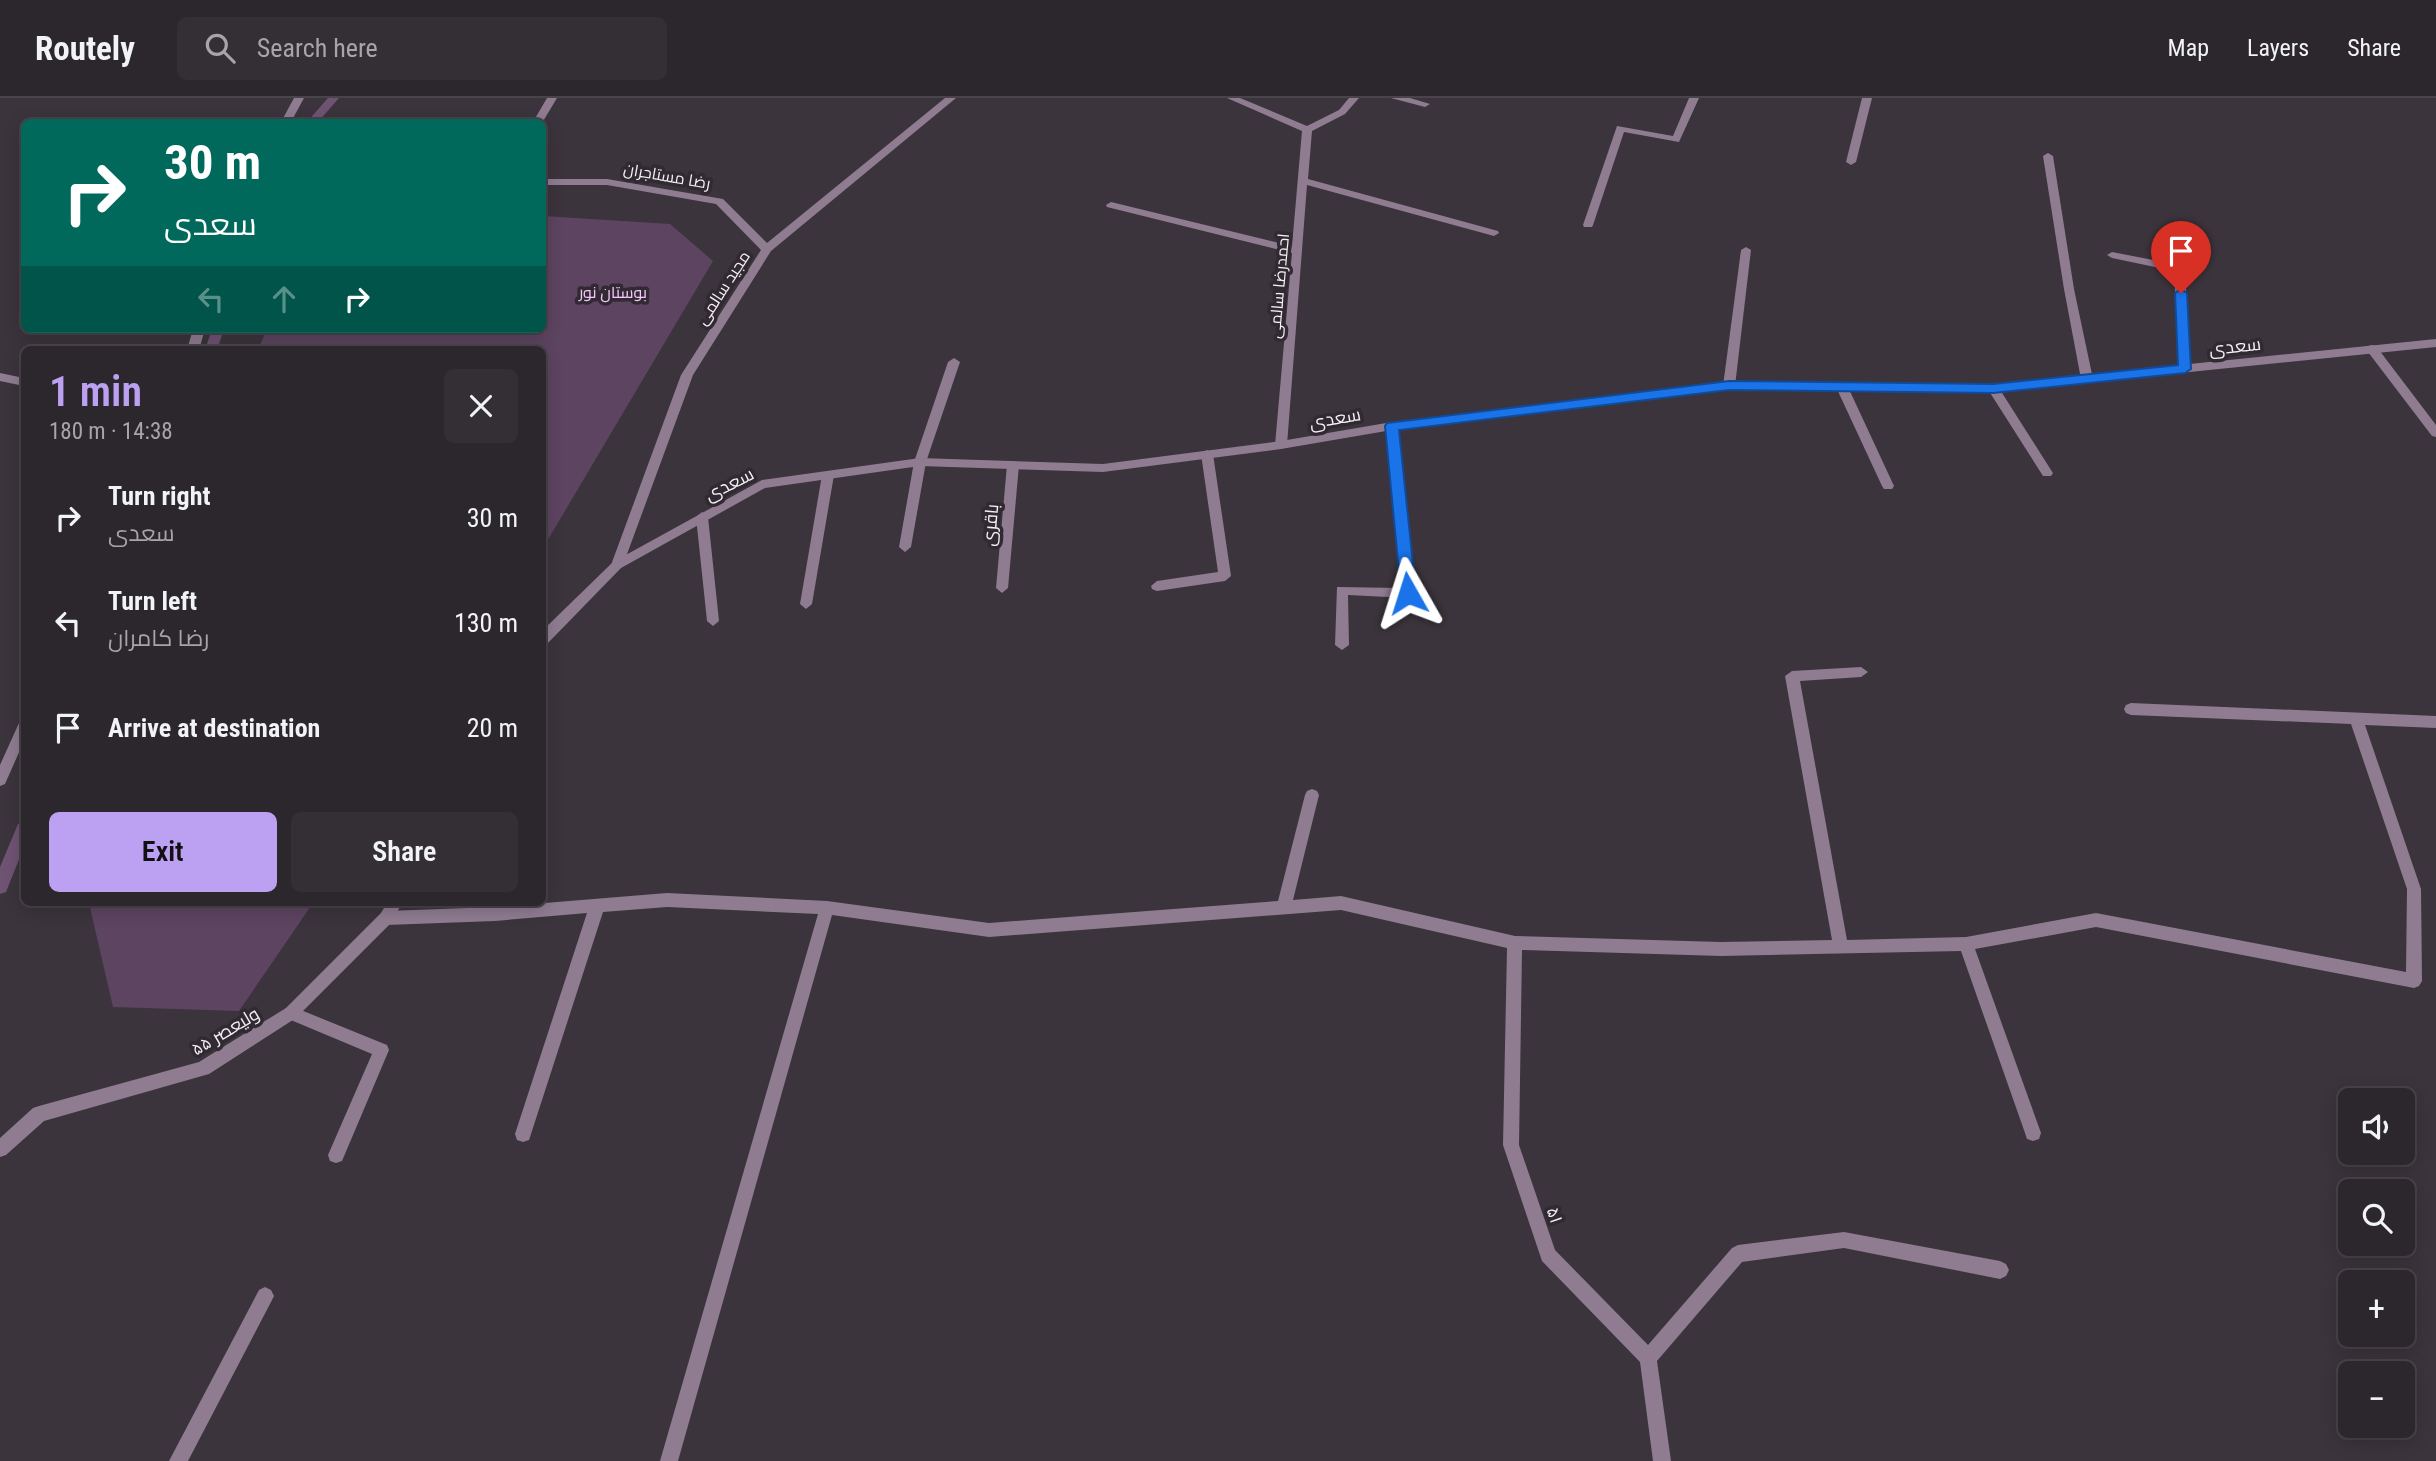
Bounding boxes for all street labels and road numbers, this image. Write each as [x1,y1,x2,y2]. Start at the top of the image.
street label: رضا مستاجران [622,159,712,194]
street label: احمدرضا سالمی [1265,233,1294,339]
street label: مجید سالمی [692,248,755,329]
street label: سعدی [2208,333,2262,360]
street label: سعدی [1308,403,1363,434]
street label: سعدی [701,463,757,506]
street label: باقری [978,503,1003,547]
street label: ۵۵ ولیعصر [187,1003,263,1060]
street label: ۵۱ [1543,1204,1567,1226]

